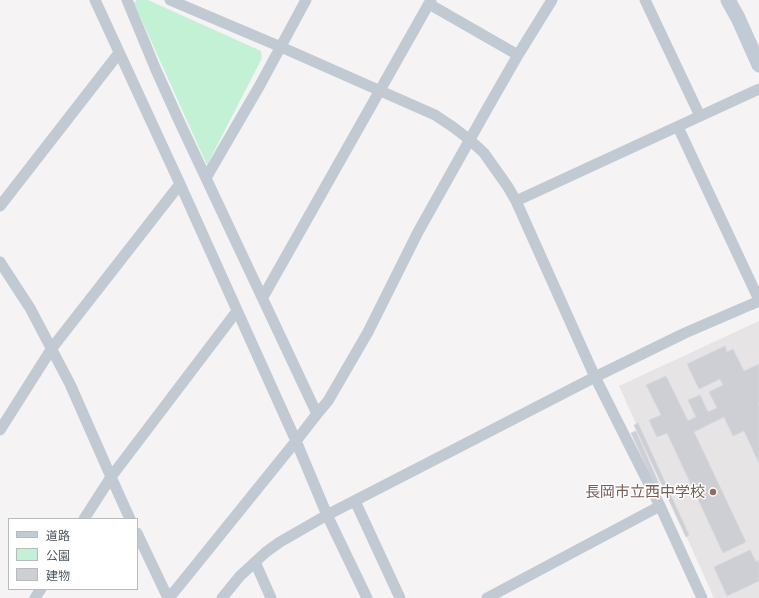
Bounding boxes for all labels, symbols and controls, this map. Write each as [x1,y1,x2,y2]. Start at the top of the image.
place label: 長岡市立西中学校 [585,483,705,501]
marker: 長岡市立西中学校 [708,487,718,497]
legend [8,518,138,590]
text: 道路 [46,530,70,542]
text: 公園 [46,550,70,562]
text: 建物 [46,570,70,582]

